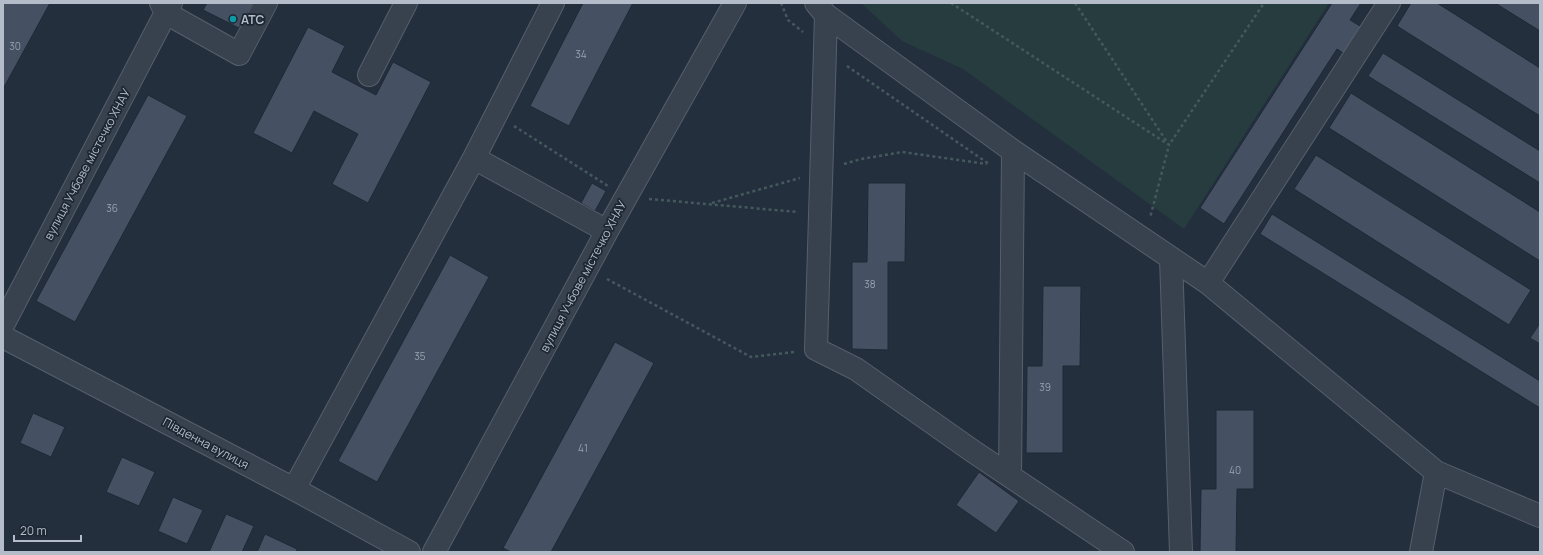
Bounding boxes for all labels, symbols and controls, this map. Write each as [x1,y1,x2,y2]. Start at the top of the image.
place label: АТС [241,11,265,28]
marker: АТС [228,14,238,24]
house number: 30 [9,39,21,53]
house number: 34 [575,47,587,61]
street label: вулиця Учбове містечко ХНАУ [40,85,135,243]
street label: вулиця Учбове містечко ХНАУ [536,197,631,355]
house number: 36 [106,201,118,215]
house number: 38 [864,277,876,291]
house number: 35 [414,349,426,363]
house number: 39 [1039,380,1051,394]
street label: Південна вулиця [160,413,252,473]
house number: 41 [578,441,588,455]
house number: 40 [1229,463,1241,477]
scale bar [14,517,81,543]
text: 20 m [20,522,47,539]

